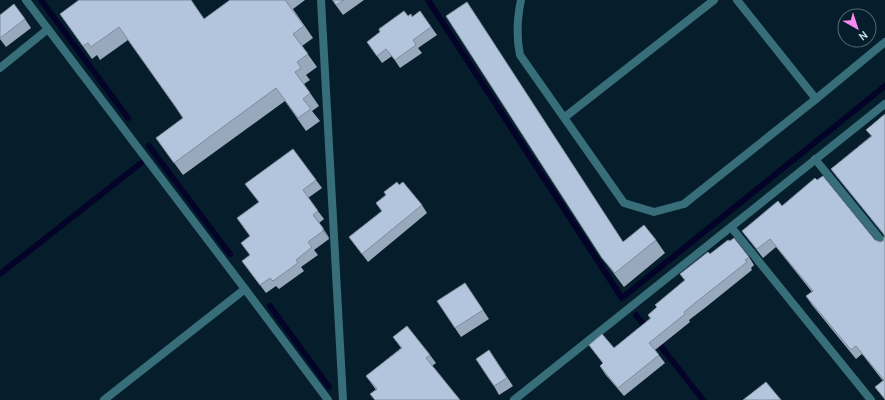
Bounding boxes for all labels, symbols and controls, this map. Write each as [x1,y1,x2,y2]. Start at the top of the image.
north arrow [837,8,877,48]
text: N [856,28,871,44]

